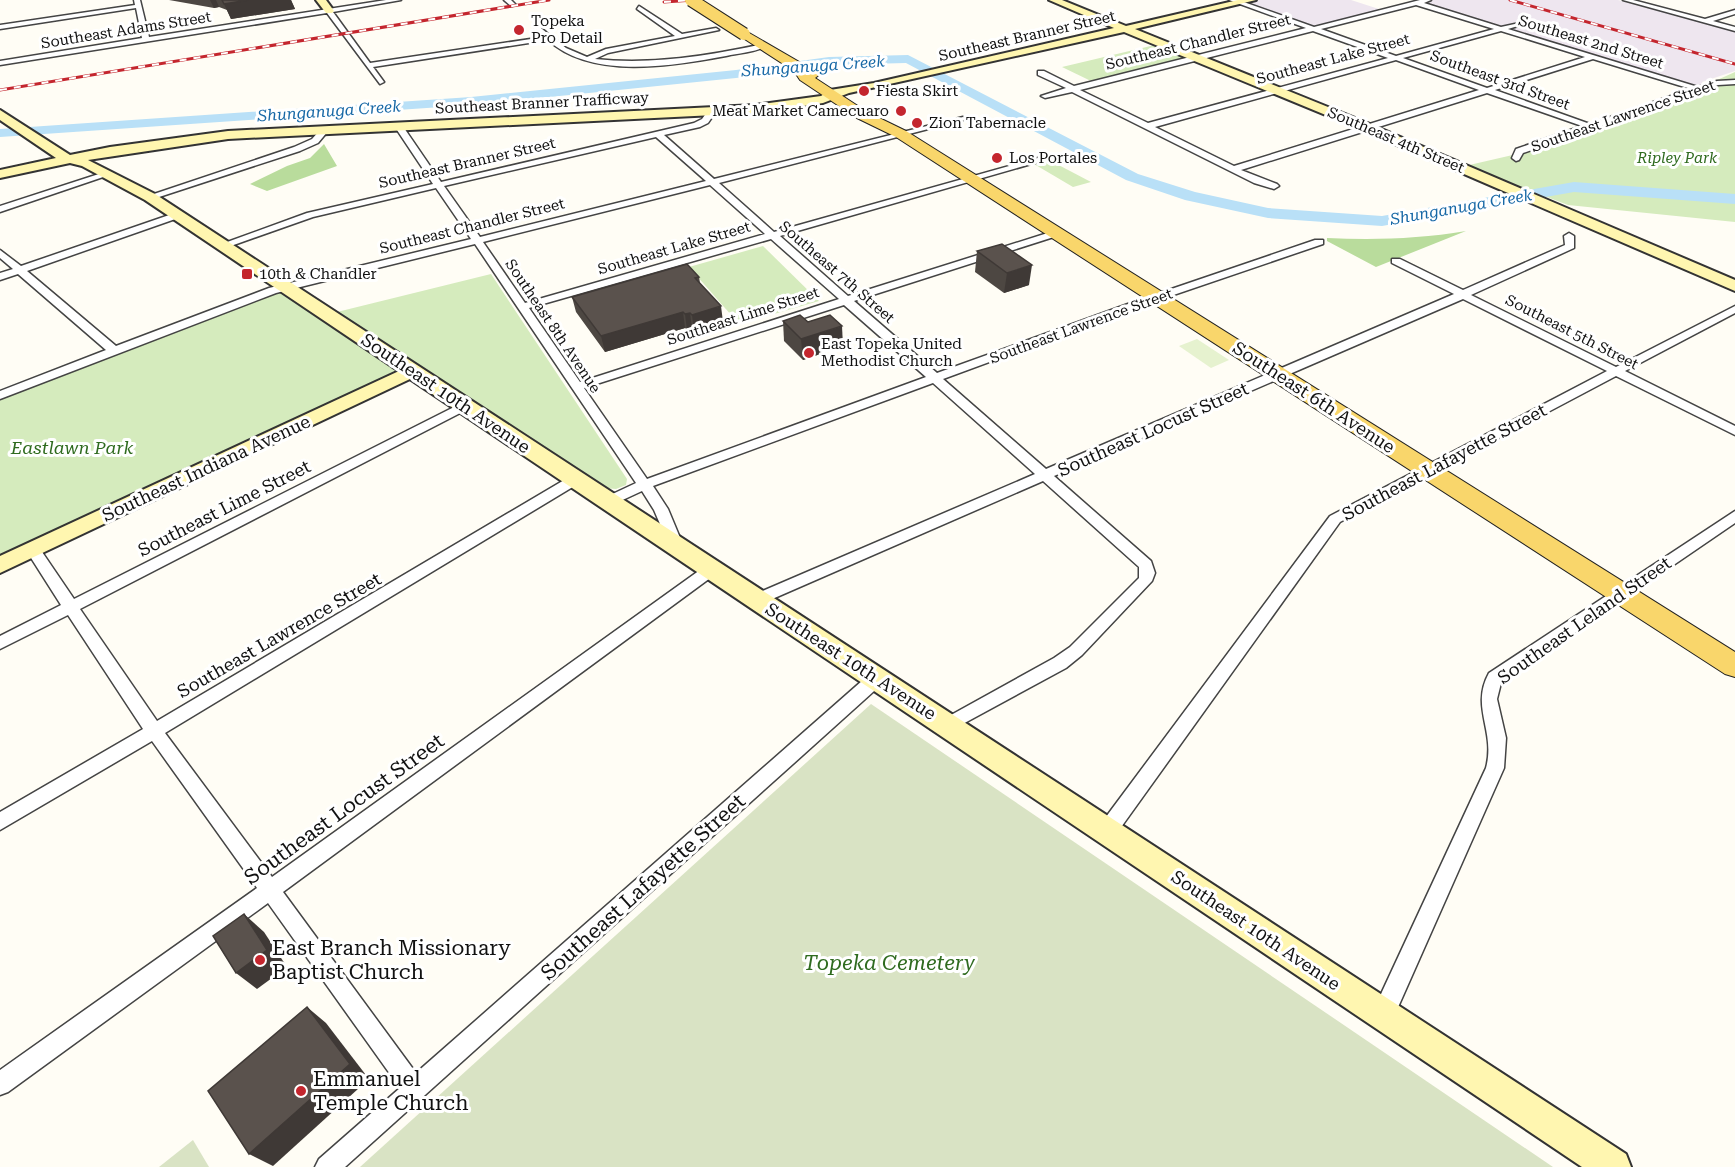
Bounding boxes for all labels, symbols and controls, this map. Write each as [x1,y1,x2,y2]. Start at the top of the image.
street label: Southeast Branner Street [937,7,1118,65]
street label: Southeast Adams Street [40,8,213,52]
street label: Southeast Chandler Street [1104,10,1293,74]
street label: Southeast 2nd Street [1516,11,1666,73]
place label: Topeka Pro Detail [531,12,603,47]
marker: Topeka Pro Detail [512,23,526,37]
street label: Southeast Lake Street [1254,30,1412,88]
street label: Southeast 3rd Street [1428,46,1573,114]
water label: Shunganuga Creek [740,51,886,81]
street label: Southeast Lawrence Street [1529,76,1718,156]
place label: Fiesta Skirt [876,82,959,100]
marker: Fiesta Skirt [857,84,871,98]
street label: Southeast Branner Trafficway [435,88,650,118]
water label: Shunganuga Creek [256,96,402,126]
place label: Meat Market Camecuaro [712,102,889,120]
street label: Southeast 4th Street [1325,103,1467,177]
marker: Meat Market Camecuaro [894,104,908,118]
place label: Zion Tabernacle [929,114,1046,132]
marker: Zion Tabernacle [910,116,924,130]
street label: Southeast Branner Street [377,134,558,192]
place label: Los Portales [1009,149,1097,167]
park label: Ripley Park [1636,149,1718,167]
marker: Los Portales [990,151,1004,165]
water label: Shunganuga Creek [1388,185,1534,229]
street label: Southeast Chandler Street [378,194,567,258]
street label: Southeast Lake Street [596,217,753,278]
street label: Southeast 7th Street [776,217,899,327]
street label: Southeast 8th Avenue [502,256,604,396]
place label: 10th & Chandler [259,265,377,283]
marker: 10th & Chandler [240,267,254,281]
street label: Southeast Lime Street [665,283,822,349]
street label: Southeast Lawrence Street [987,284,1175,368]
street label: Southeast 5th Street [1503,291,1642,374]
street label: Southeast 10th Avenue [358,329,534,457]
place label: East Topeka United Methodist Church [821,335,962,370]
street label: Southeast 6th Avenue [1229,337,1399,457]
marker: East Topeka United Methodist Church [802,346,816,360]
street label: Southeast Locust Street [1054,377,1252,481]
street label: Southeast Lafayette Street [1338,399,1550,525]
street label: Southeast Indiana Avenue [99,410,314,526]
park label: Eastlawn Park [10,437,133,458]
street label: Southeast Lime Street [134,455,314,561]
street label: Southeast Leland Street [1493,552,1675,688]
street label: Southeast Lawrence Street [173,568,385,702]
street label: Southeast 10th Avenue [762,598,940,724]
street label: Southeast Locust Street [239,728,449,890]
street label: Southeast Lafayette Street [536,789,750,985]
street label: Southeast 10th Avenue [1168,866,1344,994]
place label: East Branch Missionary Baptist Church [272,936,511,984]
park label: Topeka Cemetery [803,951,975,975]
marker: East Branch Missionary Baptist Church [253,953,267,967]
place label: Emmanuel Temple Church [313,1067,469,1115]
marker: Emmanuel Temple Church [294,1084,308,1098]

